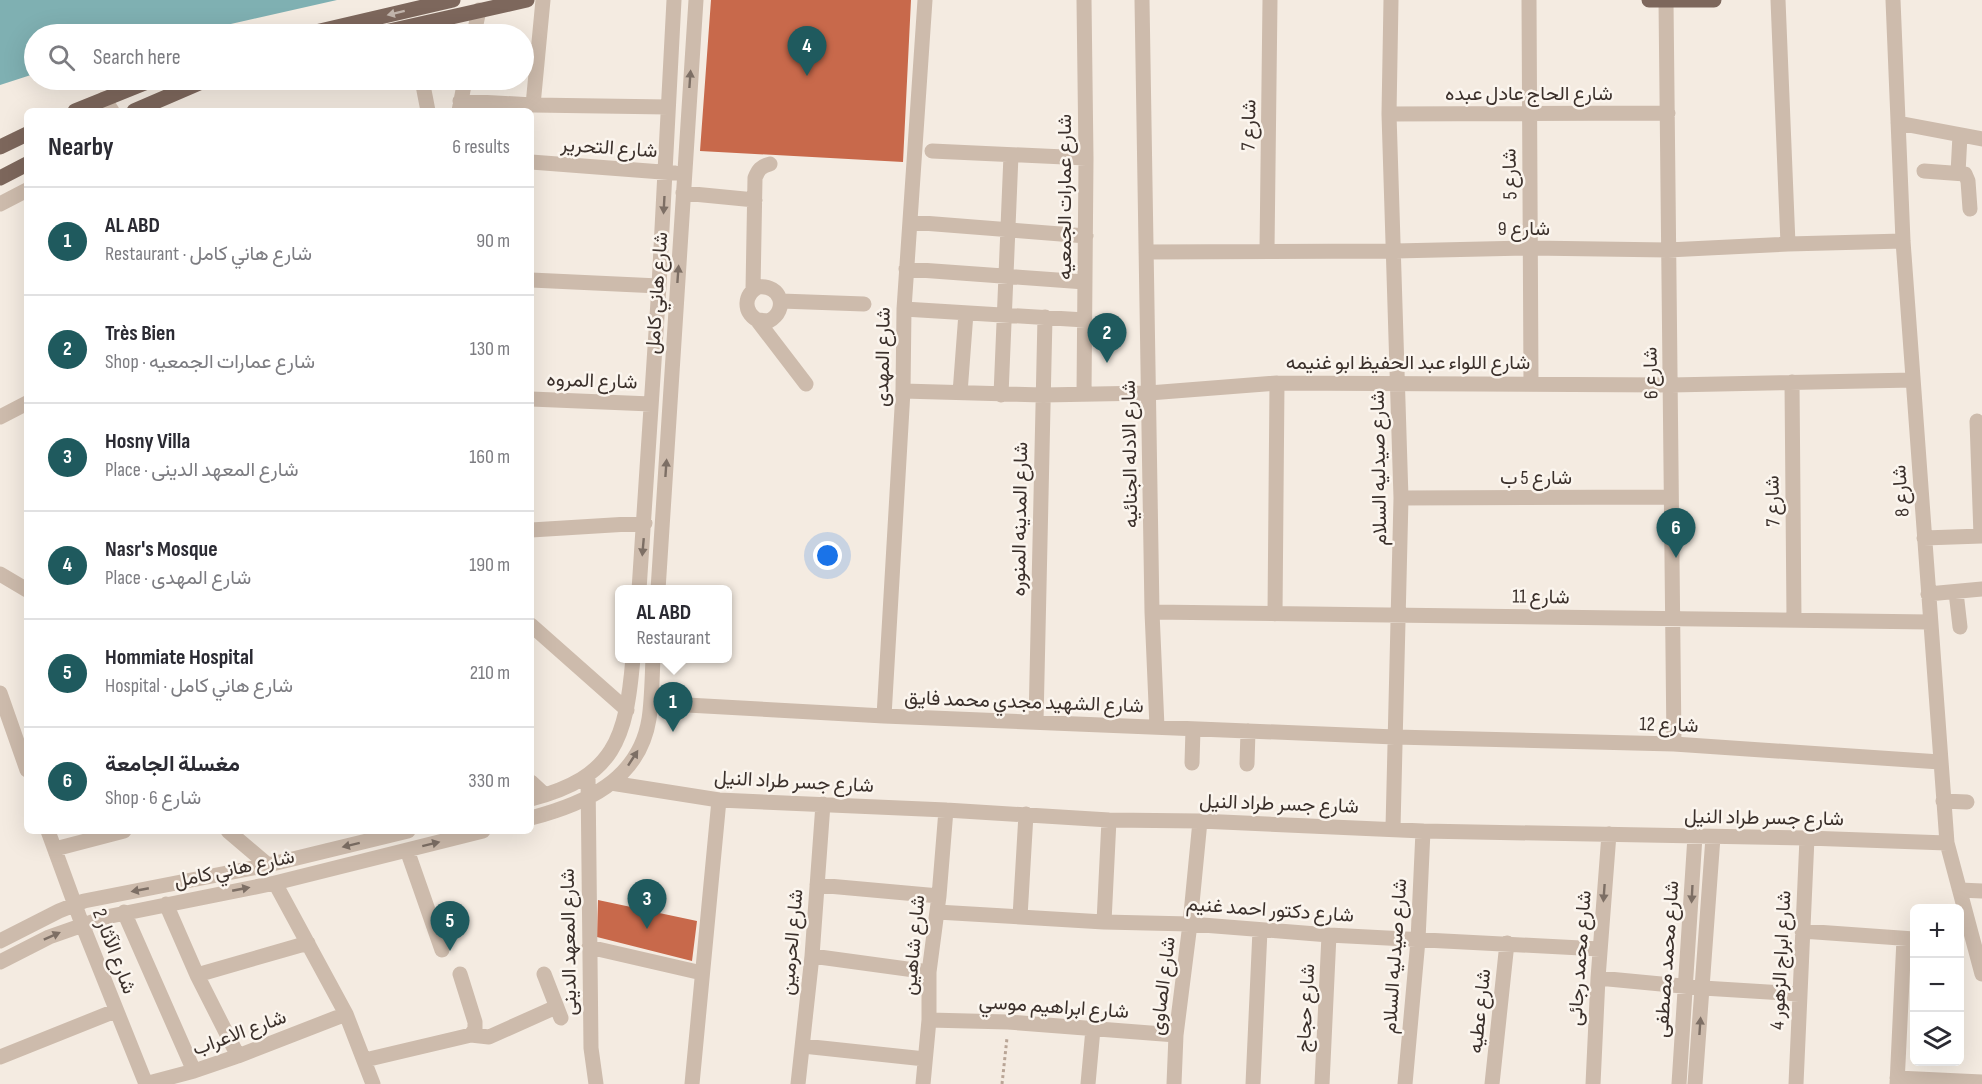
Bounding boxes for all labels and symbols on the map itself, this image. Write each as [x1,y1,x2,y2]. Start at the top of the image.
one-way arrow [387,8,405,18]
pin: 4 [788,26,826,76]
one-way arrow [686,70,695,89]
street label: شارع الحاج عادل عبده [1445,82,1613,107]
street label: شارع 7 [1237,99,1262,151]
street label: شارع عمارات الجمعيه [1053,114,1078,280]
street label: شارع التحرير [559,133,658,164]
street label: شارع 5 [1498,148,1523,200]
one-way arrow [659,196,668,215]
street label: شارع 9 [1498,217,1550,242]
street label: شارع هاني كامل [641,231,677,355]
one-way arrow [673,264,683,283]
street label: شارع المهدى [870,307,897,407]
pin: 2 [1088,314,1126,363]
street label: شارع 6 [1639,347,1664,399]
street label: شارع اللواء عبد الحفيظ ابو غنيمه [1286,351,1530,376]
street label: شارع المروه [546,367,638,396]
street label: شارع الادله الجنائيه [1117,380,1144,528]
street label: شارع صيدليه السلام [1366,390,1393,546]
street label: شارع المدينه المنوره [1007,442,1034,596]
one-way arrow [661,459,670,478]
street label: شارع 8 [1887,464,1916,518]
street label: شارع 5 ب [1500,466,1572,491]
street label: شارع 7 [1761,475,1786,527]
pin: 6 [1656,508,1696,558]
one-way arrow [638,537,648,556]
your location [813,541,842,570]
street label: شارع 11 [1512,585,1570,610]
pin: 1 [654,682,692,732]
street label: شارع الشهيد مجدي محمد فايق [904,686,1144,722]
street label: شارع 12 [1639,712,1699,739]
one-way arrow [627,750,638,766]
street label: شارع جسر طراد النيل [713,766,874,799]
street label: شارع جسر طراد النيل [1199,789,1359,820]
street label: شارع جسر طراد النيل [1684,805,1844,832]
one-way arrow [421,839,440,849]
one-way arrow [342,840,360,850]
street label: شارع هاني كامل [172,844,297,897]
street label: شارع المعهد الدينى [556,868,583,1016]
street label: شارع صيدليه السلام [1378,878,1413,1035]
pin: 3 [628,880,666,929]
street label: شارع محمد مصطفى [1650,880,1685,1038]
one-way arrow [1599,883,1609,902]
one-way arrow [232,884,251,893]
one-way arrow [1687,885,1696,904]
one-way arrow [130,886,149,895]
street label: شارع الحرمين [775,888,810,996]
street label: شارع محمد رجائى [1563,889,1598,1027]
street label: شارع ابراج الزهور 4 [1765,890,1798,1030]
street label: شارع دكتور احمد غنيم [1185,892,1355,929]
street label: شارع شاهين [898,894,931,996]
pin: 5 [430,902,470,951]
street label: شارع الآثار 2 [86,905,141,998]
one-way arrow [44,931,62,941]
street label: شارع الصاوى [1145,935,1182,1037]
street label: شارع حجاج [1292,963,1321,1053]
street label: شارع عطيه [1464,968,1497,1055]
street label: شارع ابراهيم موسي [978,990,1130,1028]
street label: شارع الاعراب [189,1005,290,1062]
one-way arrow [1695,1016,1704,1035]

